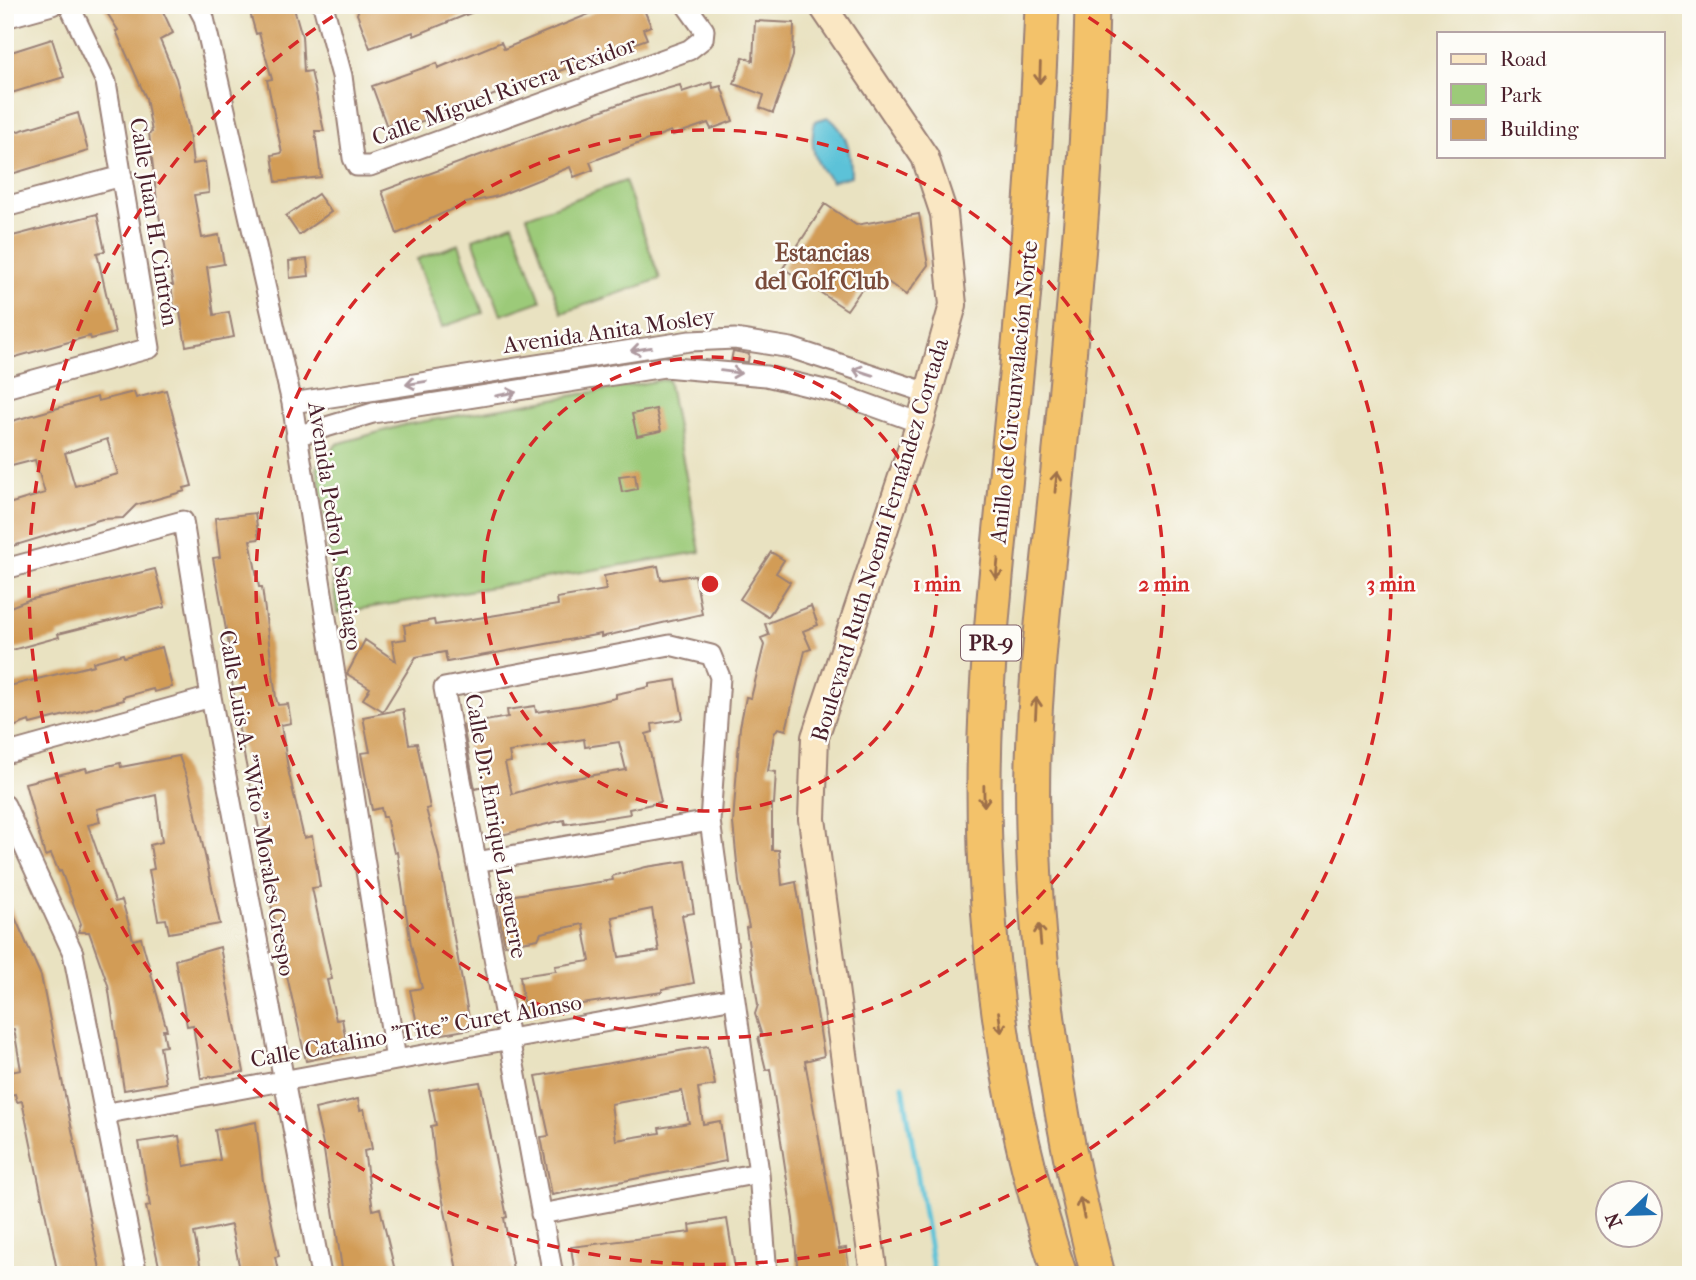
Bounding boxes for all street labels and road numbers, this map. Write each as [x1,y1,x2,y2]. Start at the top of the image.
street label: Calle Miguel Rivera Texidor [368,31,640,151]
street label: Calle Juan H. Cintrón [124,116,184,329]
street label: Anillo de Circunvalación Norte [985,239,1043,546]
street label: Avenida Anita Mosley [500,303,718,359]
street label: Boulevard Ruth Noemí Fernández Cortada [806,335,954,745]
street label: Avenida Pedro J. Santiago [302,399,368,652]
road number: PR-9 [961,626,1021,660]
street label: Calle Luis A. "Wito" Morales Crespo [213,628,301,978]
street label: Calle Dr. Enrique Laguerre [459,692,533,960]
street label: Calle Catalino "Tite" Curet Alonso [248,989,584,1073]

